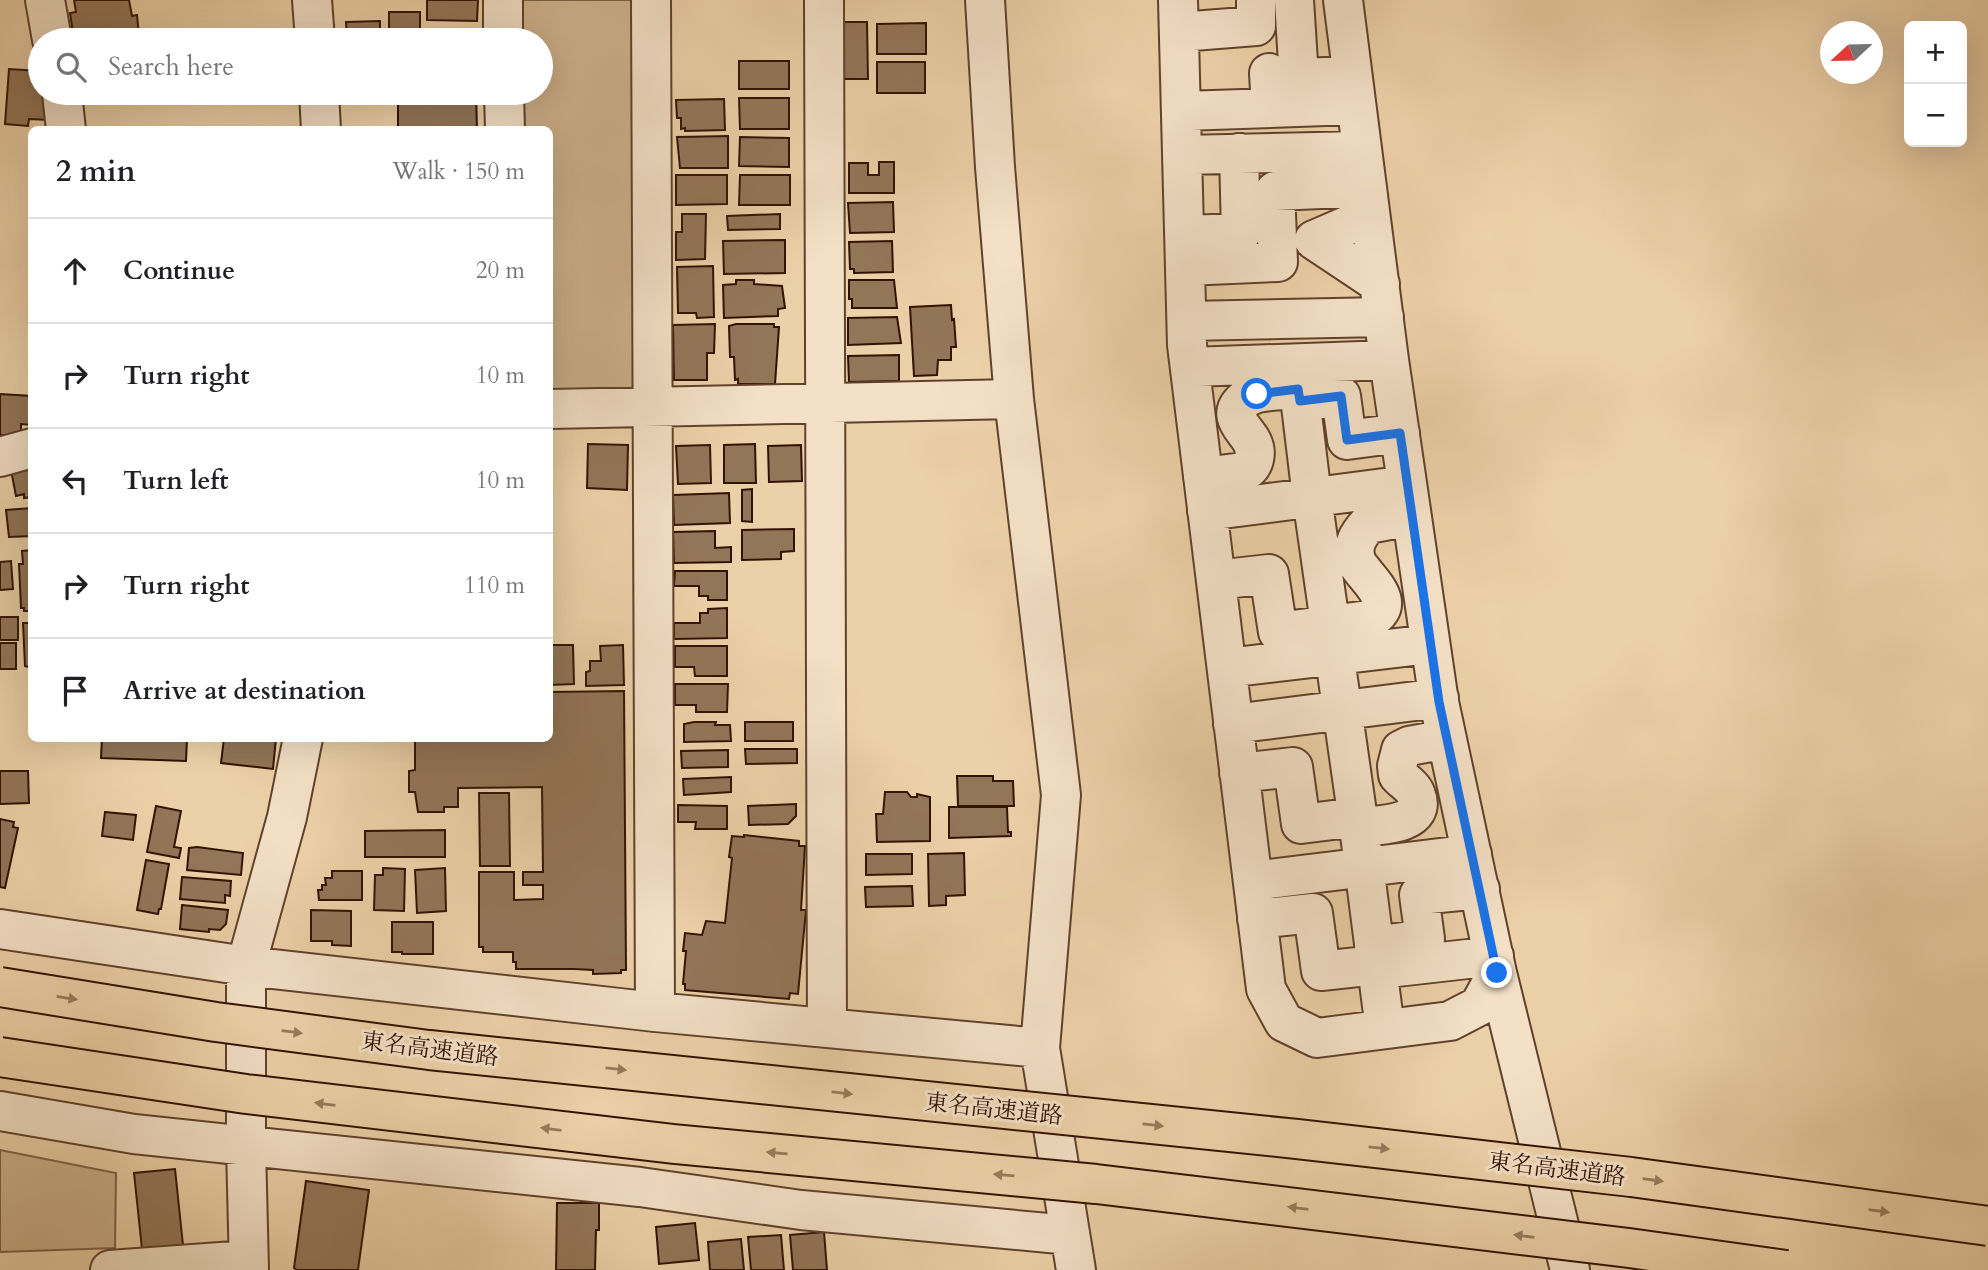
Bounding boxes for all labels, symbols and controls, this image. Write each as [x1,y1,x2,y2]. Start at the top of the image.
north arrow [1820,21,1883,84]
map controls [1904,21,1967,147]
button: + [1904,21,1967,84]
search box [28,28,553,105]
icon: search [52,48,90,86]
text: Search here [108,49,234,84]
button: − [1904,84,1967,147]
text: 2 min [56,151,136,192]
text: Walk · 150 m [392,156,525,187]
icon: ahead [56,252,94,290]
text: Continue [123,253,235,288]
text: 20 m [476,255,525,286]
icon: right [56,357,94,395]
text: Turn right [123,358,250,393]
text: 10 m [476,360,525,391]
route start [1241,378,1272,409]
icon: left [56,462,94,500]
text: Turn left [123,463,228,498]
text: 10 m [476,465,525,496]
icon: right [56,567,94,605]
text: Turn right [123,568,250,603]
text: 110 m [464,570,525,601]
icon: arrive [56,672,94,710]
text: Arrive at destination [123,673,366,708]
route end [1481,957,1512,988]
one-way arrow [56,993,78,1004]
street label: 東名高速道路 [360,1025,500,1073]
one-way arrow [281,1027,303,1038]
one-way arrow [605,1064,627,1075]
street label: 東名高速道路 [924,1086,1064,1132]
one-way arrow [831,1088,853,1099]
one-way arrow [314,1098,336,1109]
one-way arrow [1142,1119,1164,1130]
one-way arrow [540,1124,562,1135]
one-way arrow [1368,1143,1390,1154]
street label: 東名高速道路 [1487,1145,1627,1193]
one-way arrow [766,1148,788,1159]
one-way arrow [993,1169,1015,1180]
one-way arrow [1643,1175,1665,1186]
one-way arrow [1287,1203,1309,1214]
one-way arrow [1868,1206,1890,1217]
one-way arrow [1513,1230,1535,1241]

